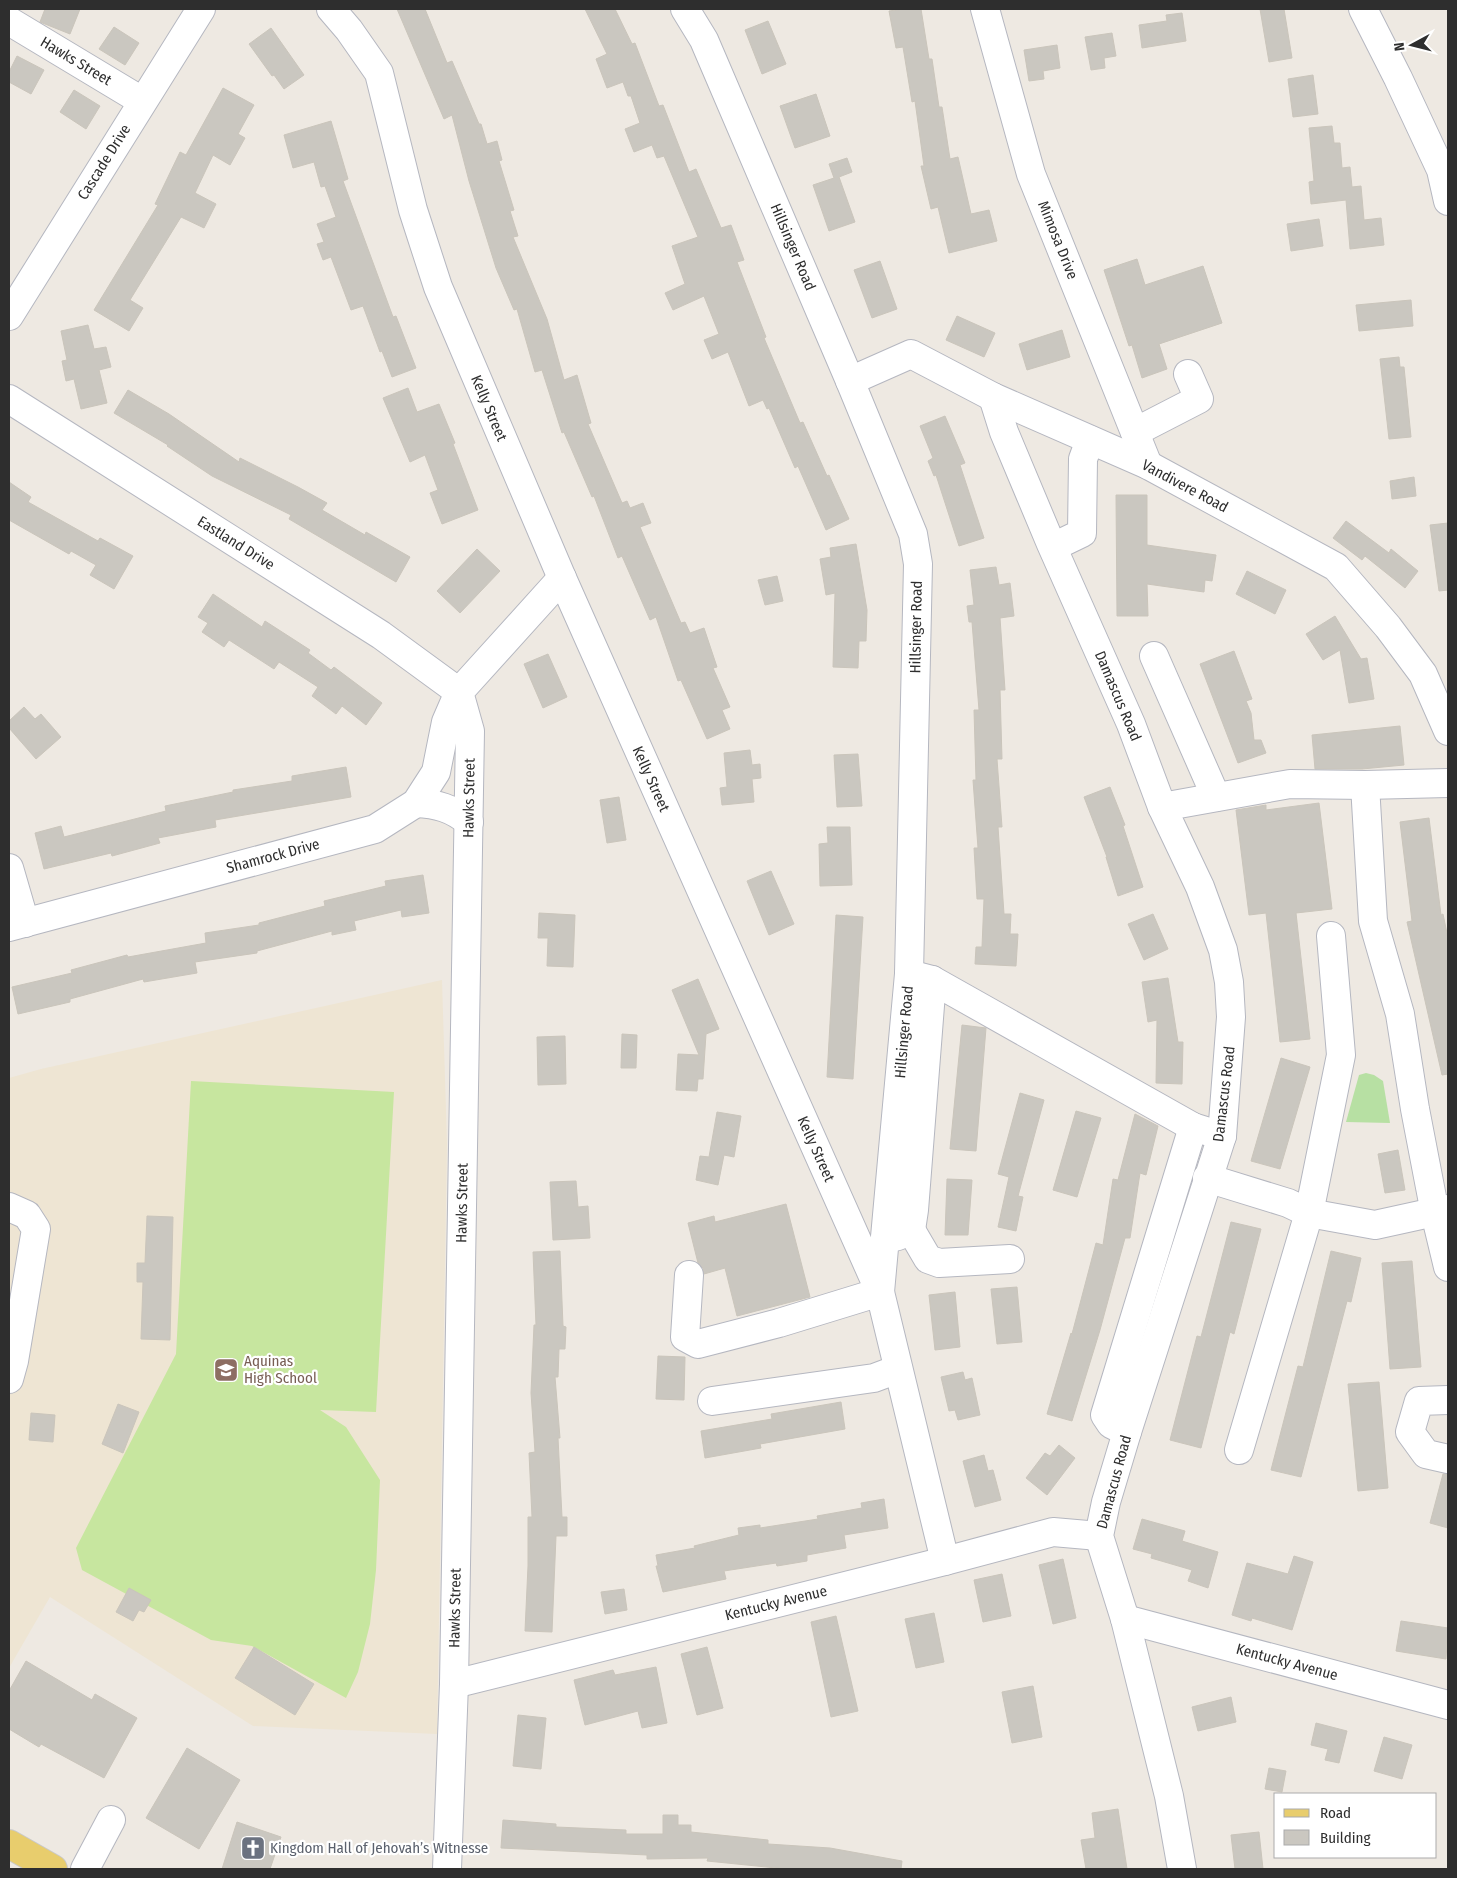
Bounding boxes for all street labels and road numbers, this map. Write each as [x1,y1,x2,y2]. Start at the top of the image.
street label: Hawks Street [37,33,115,89]
street label: Cascade Drive [74,121,134,203]
street label: Mimosa Drive [1034,198,1082,282]
street label: Hillsinger Road [767,201,819,293]
street label: Kelly Street [467,372,511,444]
street label: Vandivere Road [1139,456,1231,516]
street label: Eastland Drive [194,512,278,574]
street label: Hillsinger Road [906,580,926,674]
street label: Damascus Road [1091,648,1145,744]
street label: Kelly Street [629,743,673,815]
street label: Hawks Street [459,758,479,838]
street label: Shamrock Drive [224,835,322,877]
street label: Hillsinger Road [891,985,917,1079]
street label: Damascus Road [1209,1045,1239,1143]
street label: Kelly Street [794,1113,838,1185]
street label: Hawks Street [452,1163,472,1243]
street label: Damascus Road [1093,1433,1135,1531]
street label: Hawks Street [445,1568,465,1648]
street label: Kentucky Avenue [723,1582,829,1624]
street label: Kentucky Avenue [1234,1640,1340,1684]

